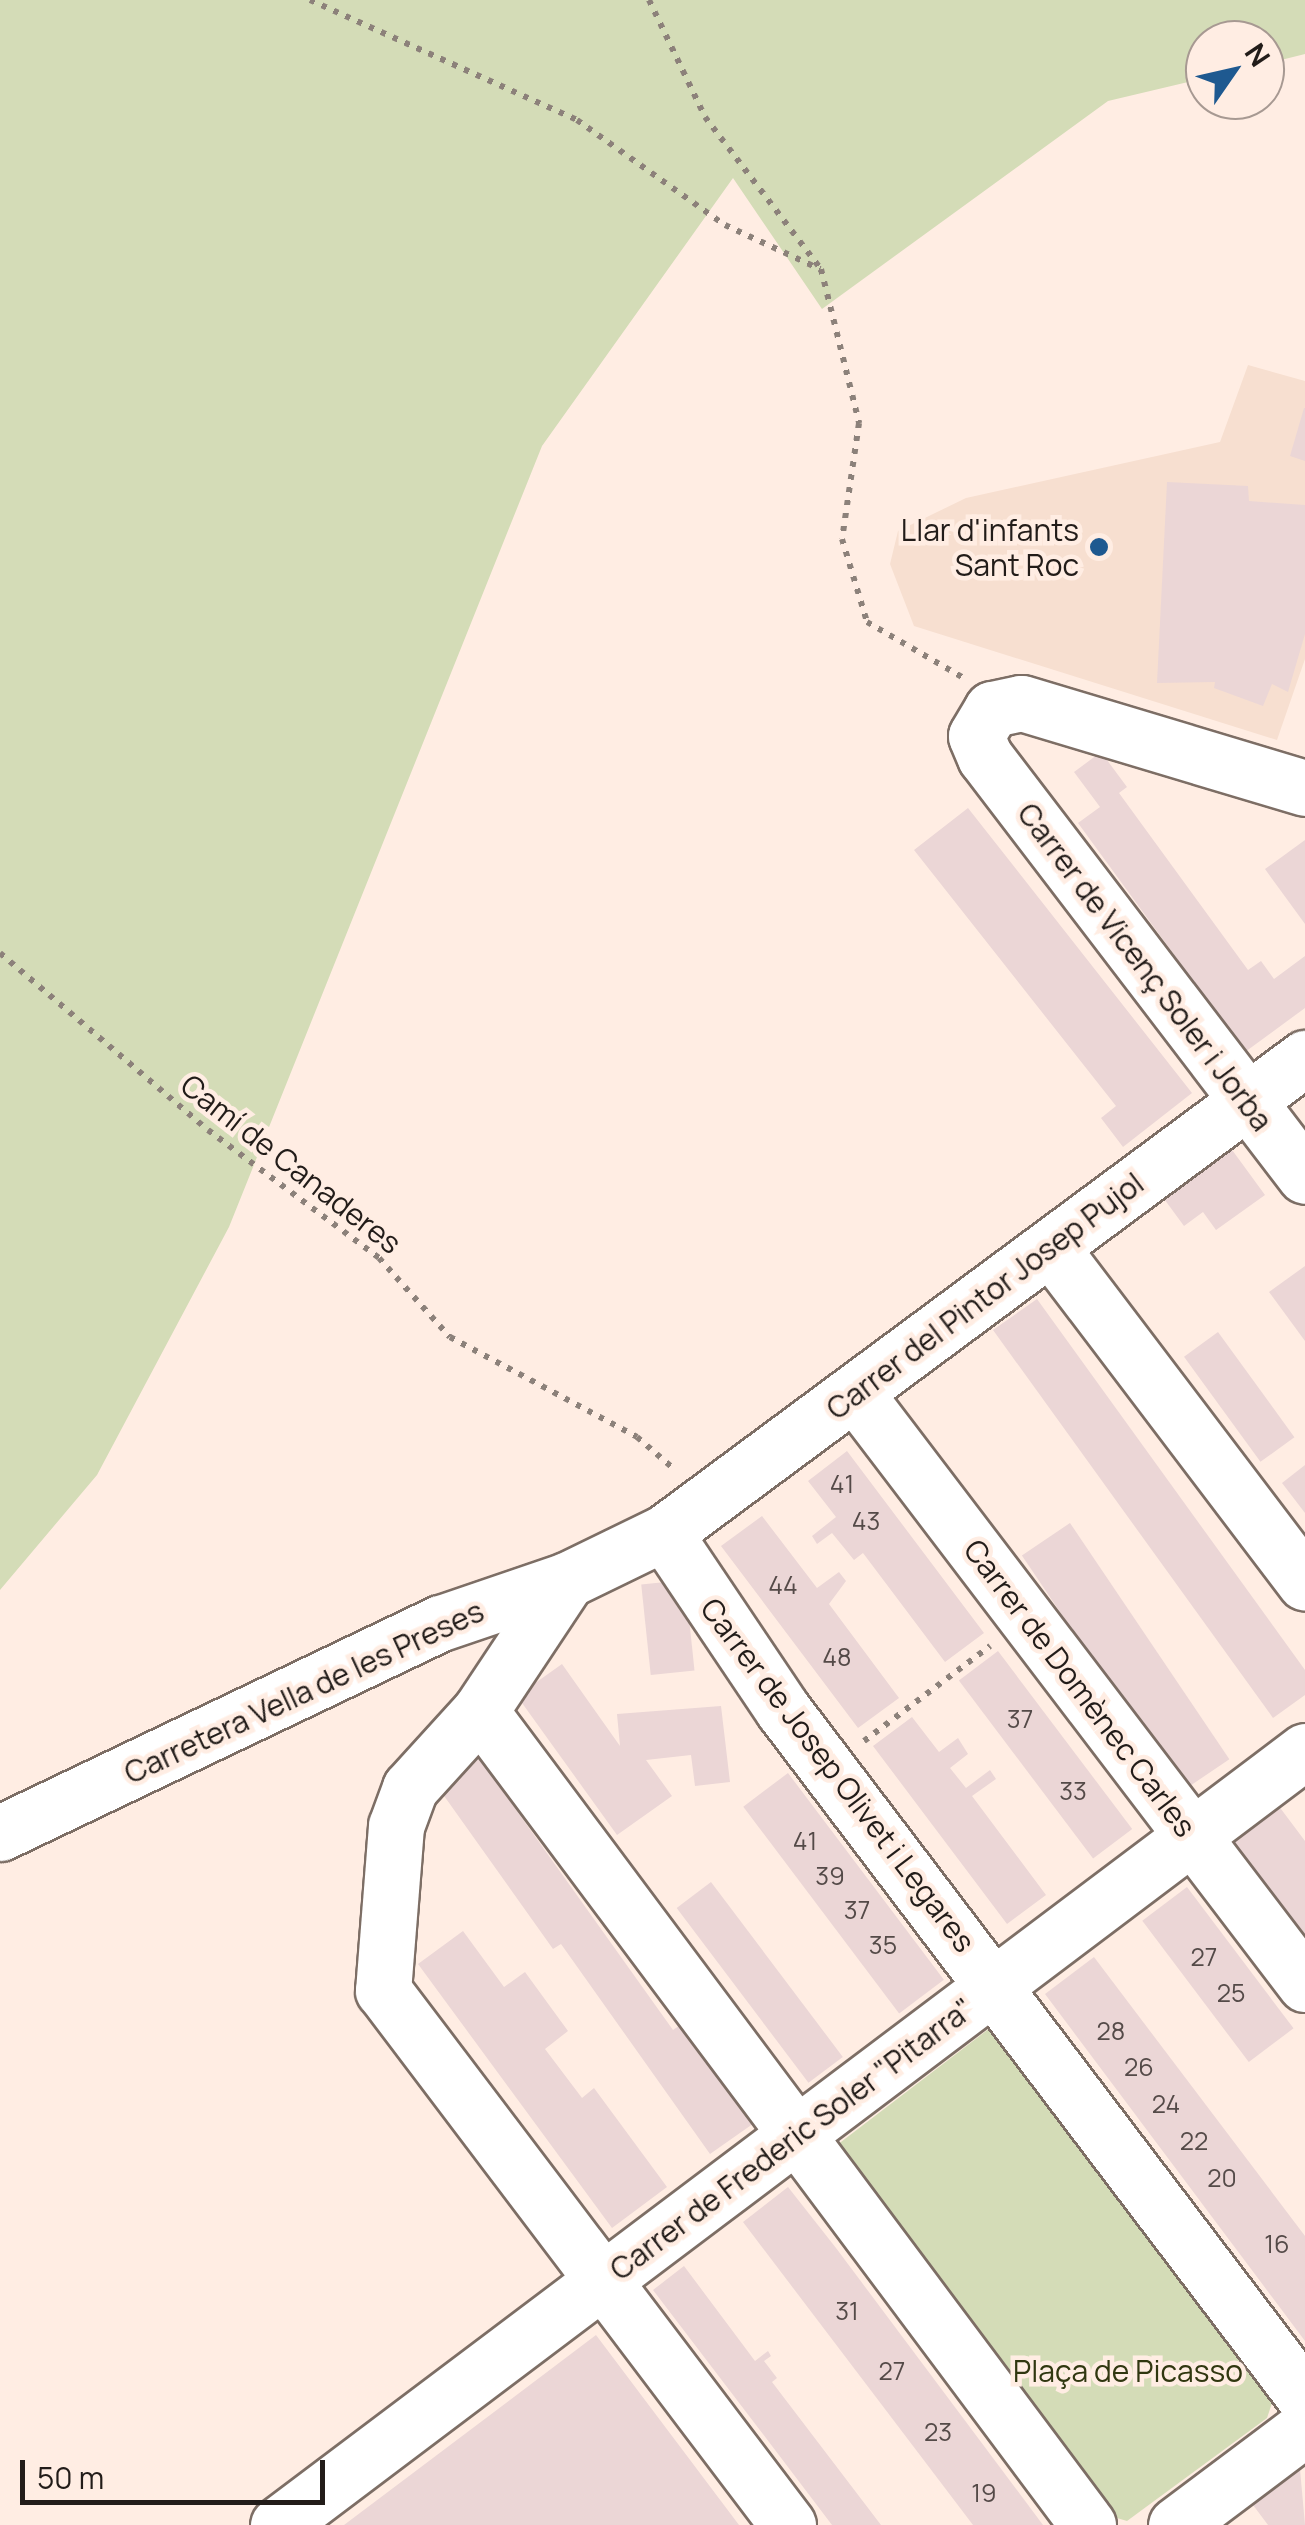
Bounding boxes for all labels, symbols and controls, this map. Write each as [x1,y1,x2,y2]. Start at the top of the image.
north arrow [1185,20,1285,120]
text: N [1237,35,1280,73]
place label: Llar d'infants Sant Roc [901,512,1079,582]
marker: Llar d'infants Sant Roc [1088,536,1110,558]
street label: Carrer de Vicenç Soler i Jorba [1010,796,1280,1138]
street label: Camí de Canaderes [174,1067,408,1261]
street label: Carrer del Pintor Josep Pujol [819,1165,1151,1427]
house number: 41 [830,1469,854,1499]
house number: 43 [852,1506,880,1536]
street label: Carrer de Domènec Carles [957,1532,1203,1844]
house number: 44 [768,1570,798,1600]
street label: Carrer de Josep Olivet i Legares [693,1591,983,1959]
street label: Carretera Vella de les Preses [119,1593,489,1791]
house number: 48 [822,1642,852,1672]
house number: 37 [1007,1704,1033,1734]
house number: 33 [1059,1776,1087,1806]
house number: 41 [793,1826,817,1856]
house number: 39 [815,1861,845,1891]
house number: 37 [844,1895,870,1925]
house number: 35 [869,1930,897,1960]
house number: 27 [1191,1942,1217,1972]
house number: 25 [1217,1978,1245,2008]
street label: Carrer de Frederic Soler "Pitarra" [603,1990,981,2288]
house number: 28 [1097,2016,1125,2046]
house number: 26 [1124,2052,1154,2082]
house number: 24 [1152,2089,1180,2119]
house number: 22 [1180,2126,1208,2156]
house number: 20 [1207,2163,1237,2193]
house number: 16 [1264,2229,1290,2259]
house number: 31 [835,2296,859,2326]
park label: Plaça de Picasso [1013,2353,1243,2389]
house number: 27 [879,2356,905,2386]
house number: 23 [924,2417,952,2447]
scale bar [25,2440,330,2502]
text: 50 m [37,2457,104,2498]
house number: 19 [971,2478,997,2508]

